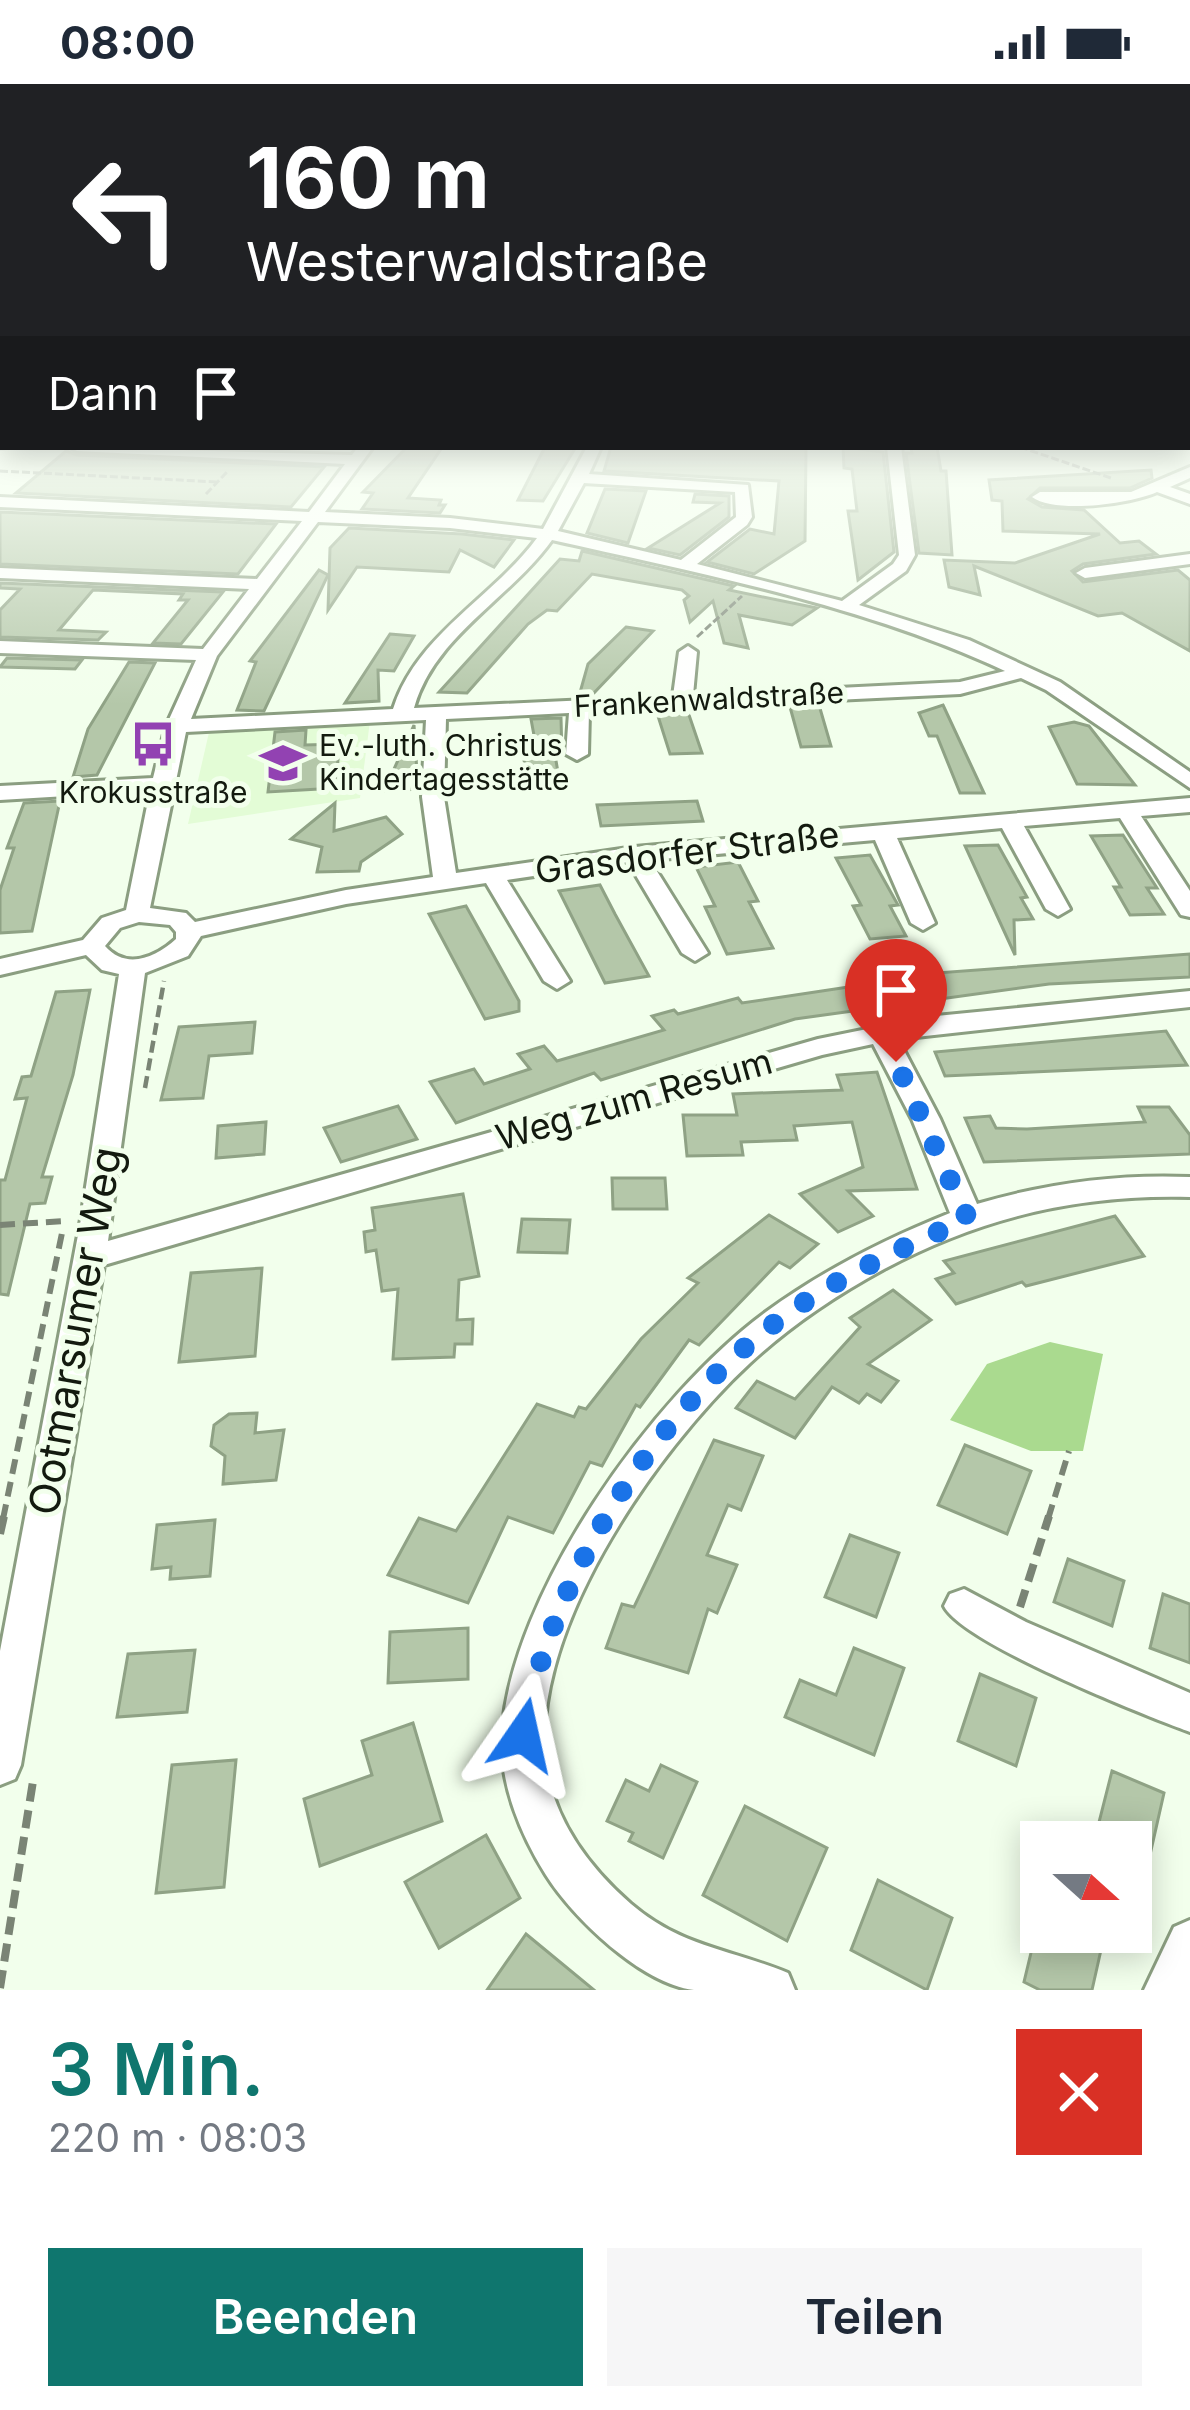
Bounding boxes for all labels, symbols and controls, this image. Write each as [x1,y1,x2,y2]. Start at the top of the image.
text: 08:00 [60,15,195,70]
text: 160 m [246,127,490,228]
icon: left [48,132,204,288]
text: Westerwaldstraße [246,229,708,294]
icon: arrive [183,360,249,426]
text: Dann [48,366,159,421]
street label: Frankenwaldstraße [573,674,845,724]
bus stop icon: Krokusstraße [128,719,178,769]
place label: Ev.-luth. Christus Kindertagesstätte [319,727,570,797]
school or university icon: Ev.-luth. Christus Kindertagesstätte [258,738,308,788]
place label: Krokusstraße [59,774,247,810]
street label: Grasdorfer Straße [532,812,842,892]
pin [845,939,947,1062]
icon: arrive [863,957,929,1023]
street label: Weg zum Resum [491,1039,777,1159]
street label: Ootmarsumer Weg [17,1143,132,1519]
position arrow [460,1672,586,1798]
north arrow [1020,1821,1152,1953]
map controls [1020,1821,1152,1953]
text: 3 Min. [48,2025,264,2112]
button: close [1016,2029,1142,2155]
text: 220 m · 08:03 [48,2114,307,2161]
button: Beenden [48,2248,583,2386]
button: Teilen [607,2248,1142,2386]

